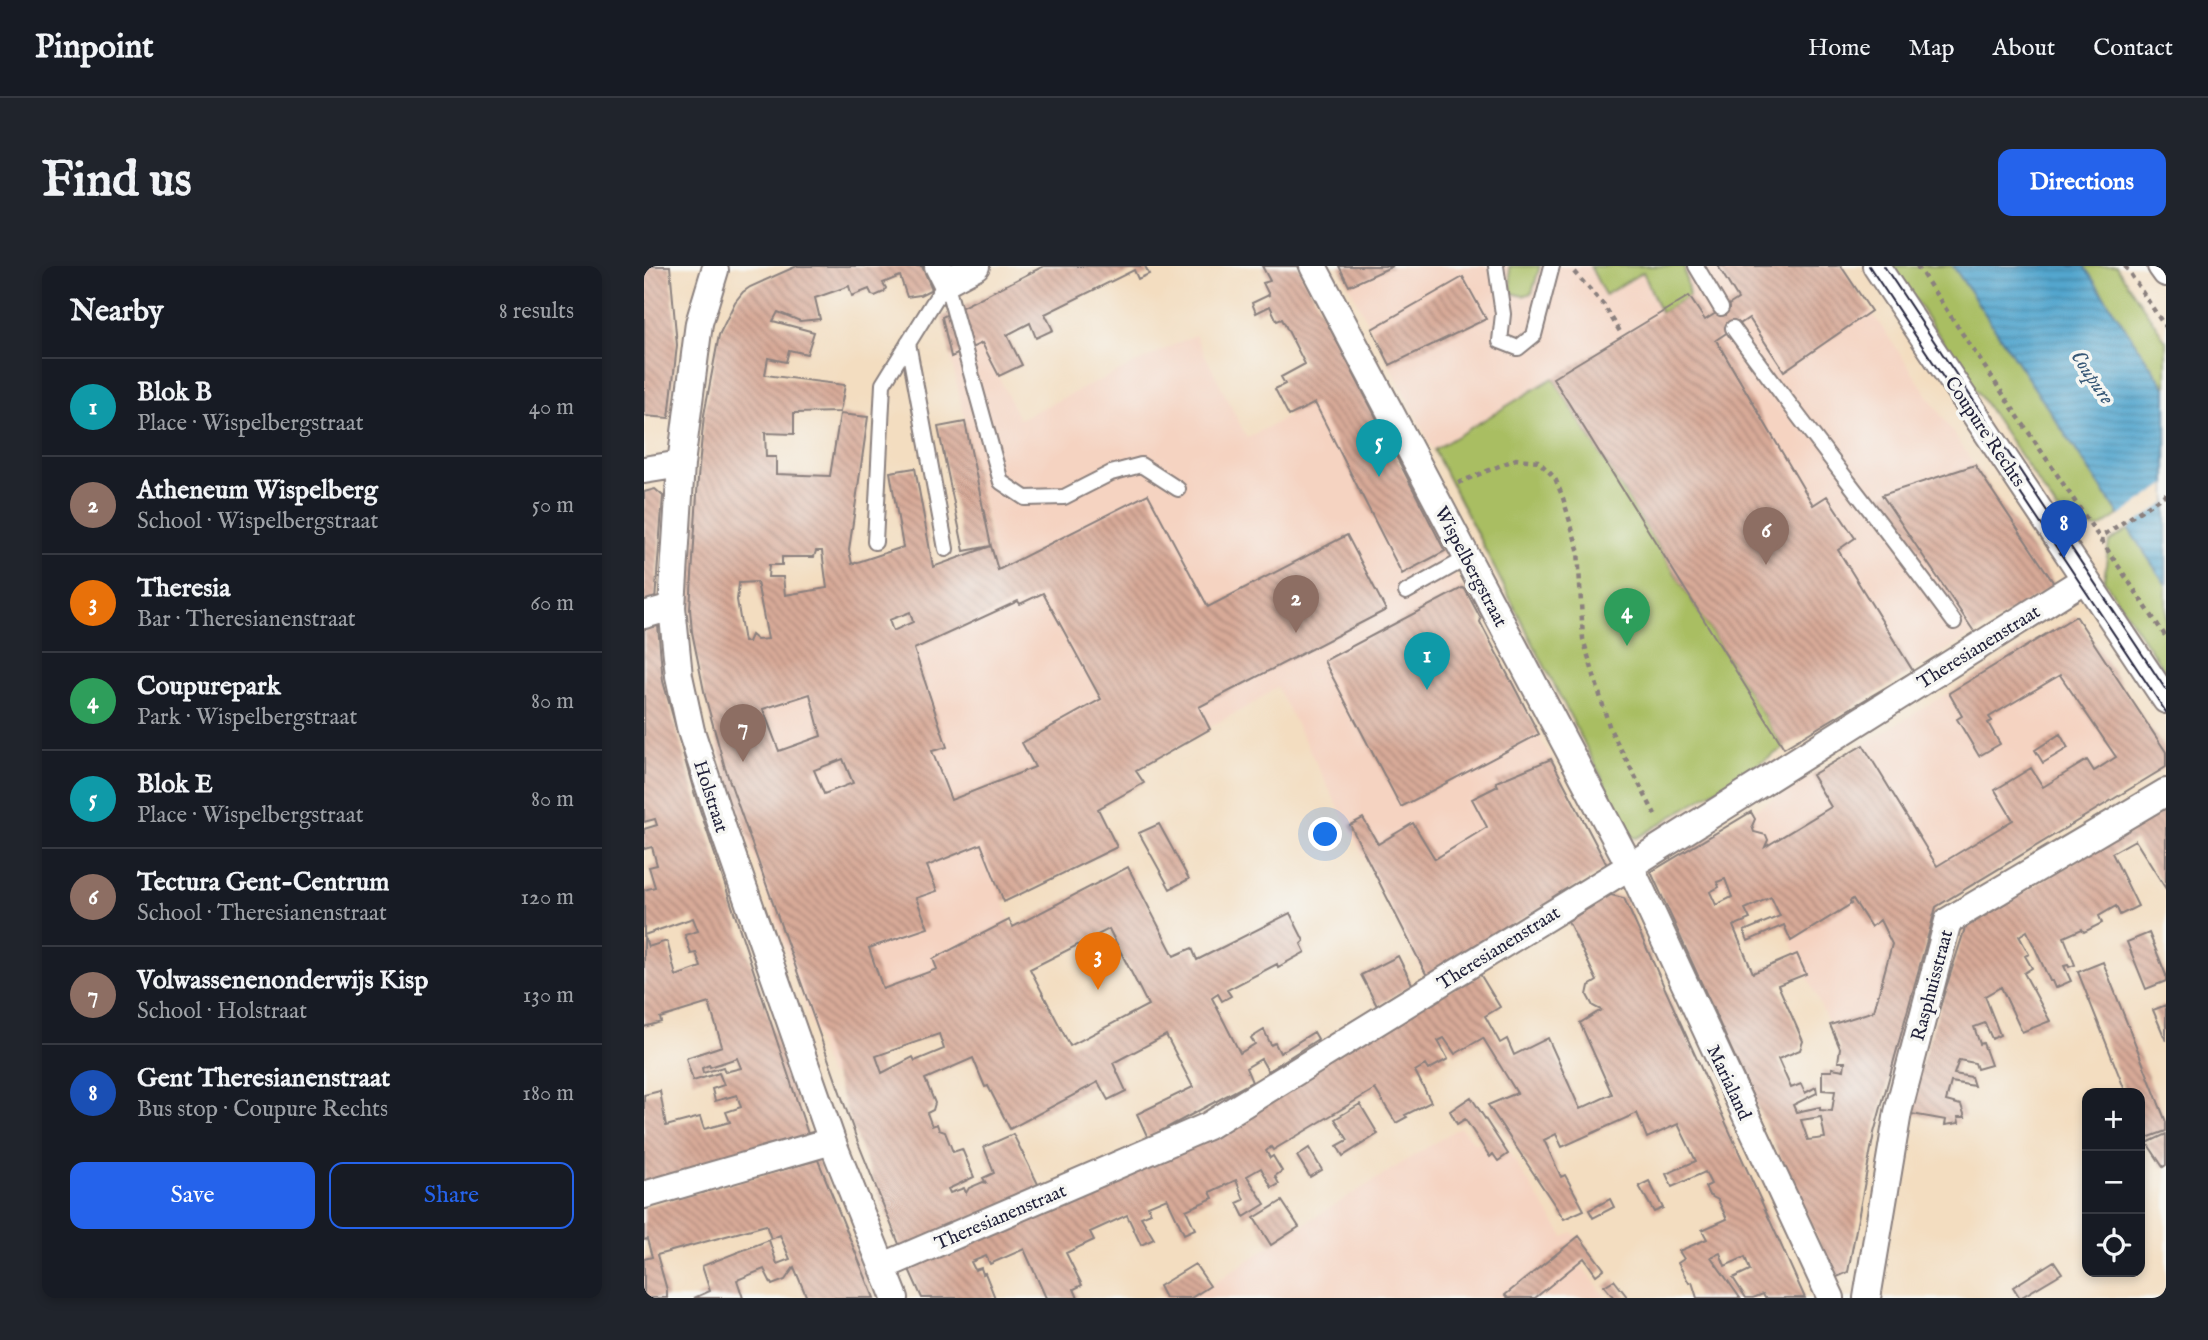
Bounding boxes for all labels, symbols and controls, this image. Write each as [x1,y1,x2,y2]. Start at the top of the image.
text: Pinpoint [35,27,154,69]
text: Home [1808,33,1871,64]
text: Map [1909,33,1955,64]
text: About [1993,33,2055,64]
text: Contact [2093,33,2173,64]
button: Directions [1998,149,2166,216]
text: Find us [42,151,192,213]
text: Nearby [70,293,163,331]
text: 8 results [499,297,574,326]
water label: Coupure [2064,345,2120,410]
street label: Coupure Rechts [1939,372,2030,492]
text: Blok B [137,376,212,409]
text: 1 [89,393,97,422]
text: 40 m [529,393,574,422]
text: Place · Wispelbergstraat [137,409,364,438]
pin: 5 [1356,419,1402,477]
text: Atheneum Wispelberg [137,474,378,507]
text: 2 [88,491,98,520]
text: 50 m [532,491,574,520]
pin: 8 [2041,500,2087,558]
street label: Wispelbergstraat [1428,502,1512,632]
text: School · Wispelbergstraat [137,507,378,536]
pin: 6 [1743,507,1789,565]
text: Theresia [137,572,231,605]
pin: 2 [1273,575,1319,633]
pin: 4 [1604,588,1650,646]
text: 3 [89,589,97,618]
text: 60 m [530,589,574,618]
street label: Theresianenstraat [1913,600,2045,695]
text: Bar · Theresianenstraat [137,605,356,634]
pin: 1 [1404,632,1450,690]
text: Coupurepark [137,670,281,703]
text: 4 [87,687,99,716]
text: 80 m [531,687,574,716]
text: Park · Wispelbergstraat [137,703,357,732]
pin: 7 [720,704,766,762]
street label: Holstraat [687,757,733,836]
text: Blok E [137,768,213,801]
text: 5 [89,785,97,814]
text: 80 m [531,785,574,814]
text: Place · Wispelbergstraat [137,801,364,830]
your location [1308,817,1342,851]
text: Tectura Gent-Centrum [137,866,389,899]
text: 6 [88,883,98,912]
text: 120 m [521,883,574,912]
text: School · Theresianenstraat [137,899,387,928]
street label: Theresianenstraat [1433,901,1565,996]
street label: Rasphuisstraat [1907,927,1959,1044]
pin: 3 [1075,932,1121,990]
text: Volwassenenonderwijs Kisp [137,964,428,997]
text: 7 [88,981,98,1010]
text: 130 m [523,981,574,1010]
text: School · Holstraat [137,997,307,1026]
street label: Marialand [1700,1042,1756,1125]
text: Gent Theresianenstraat [137,1062,390,1095]
text: 8 [88,1079,98,1108]
text: 180 m [522,1079,574,1108]
map controls [2082,1088,2145,1277]
button: + [2082,1088,2145,1151]
text: Bus stop · Coupure Rechts [137,1095,388,1124]
button: − [2082,1151,2145,1214]
button: Save [70,1162,315,1229]
button: Share [329,1162,574,1229]
street label: Theresianenstraat [931,1179,1071,1256]
button: locate [2082,1214,2145,1277]

